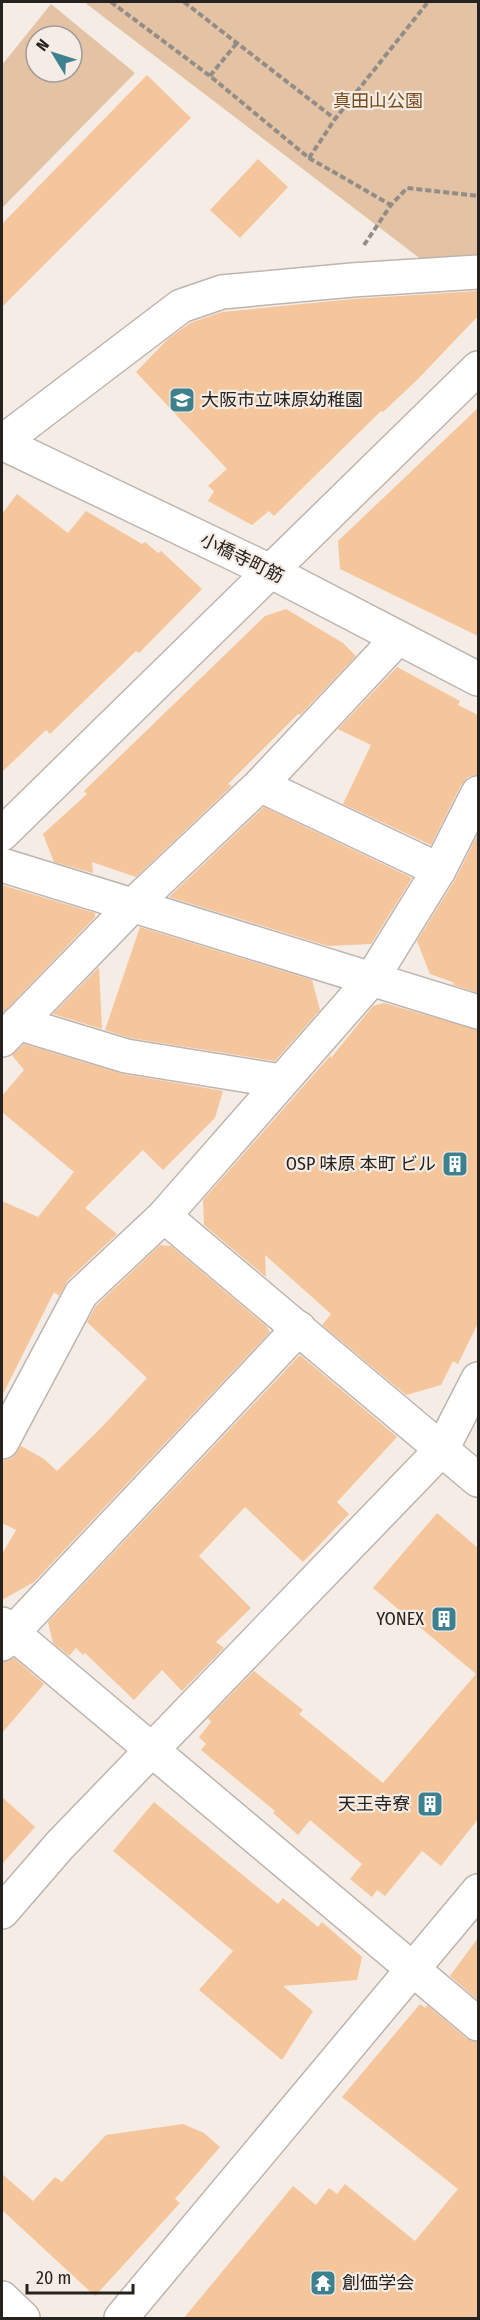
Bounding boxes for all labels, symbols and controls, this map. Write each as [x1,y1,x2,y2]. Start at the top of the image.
north arrow [24,24,84,84]
text: N [32,35,53,55]
park label: 真田山公園 [333,90,423,112]
school or university icon: 大阪市立味原幼稚園 [167,385,197,415]
place label: 大阪市立味原幼稚園 [201,389,363,411]
street label: 小橋寺町筋 [197,528,287,588]
building icon: OSP 味原 本町 ビル [440,1149,470,1179]
place label: OSP 味原 本町 ビル [286,1153,436,1175]
building icon: YONEX [429,1604,459,1634]
place label: YONEX [376,1608,424,1630]
building icon: 天王寺寮 [415,1789,445,1819]
place label: 天王寺寮 [338,1793,410,1815]
scale bar [27,2257,134,2295]
text: 20 m [36,2267,71,2289]
temple icon: 創価学会 [308,2268,338,2298]
place label: 創価学会 [342,2272,414,2294]

